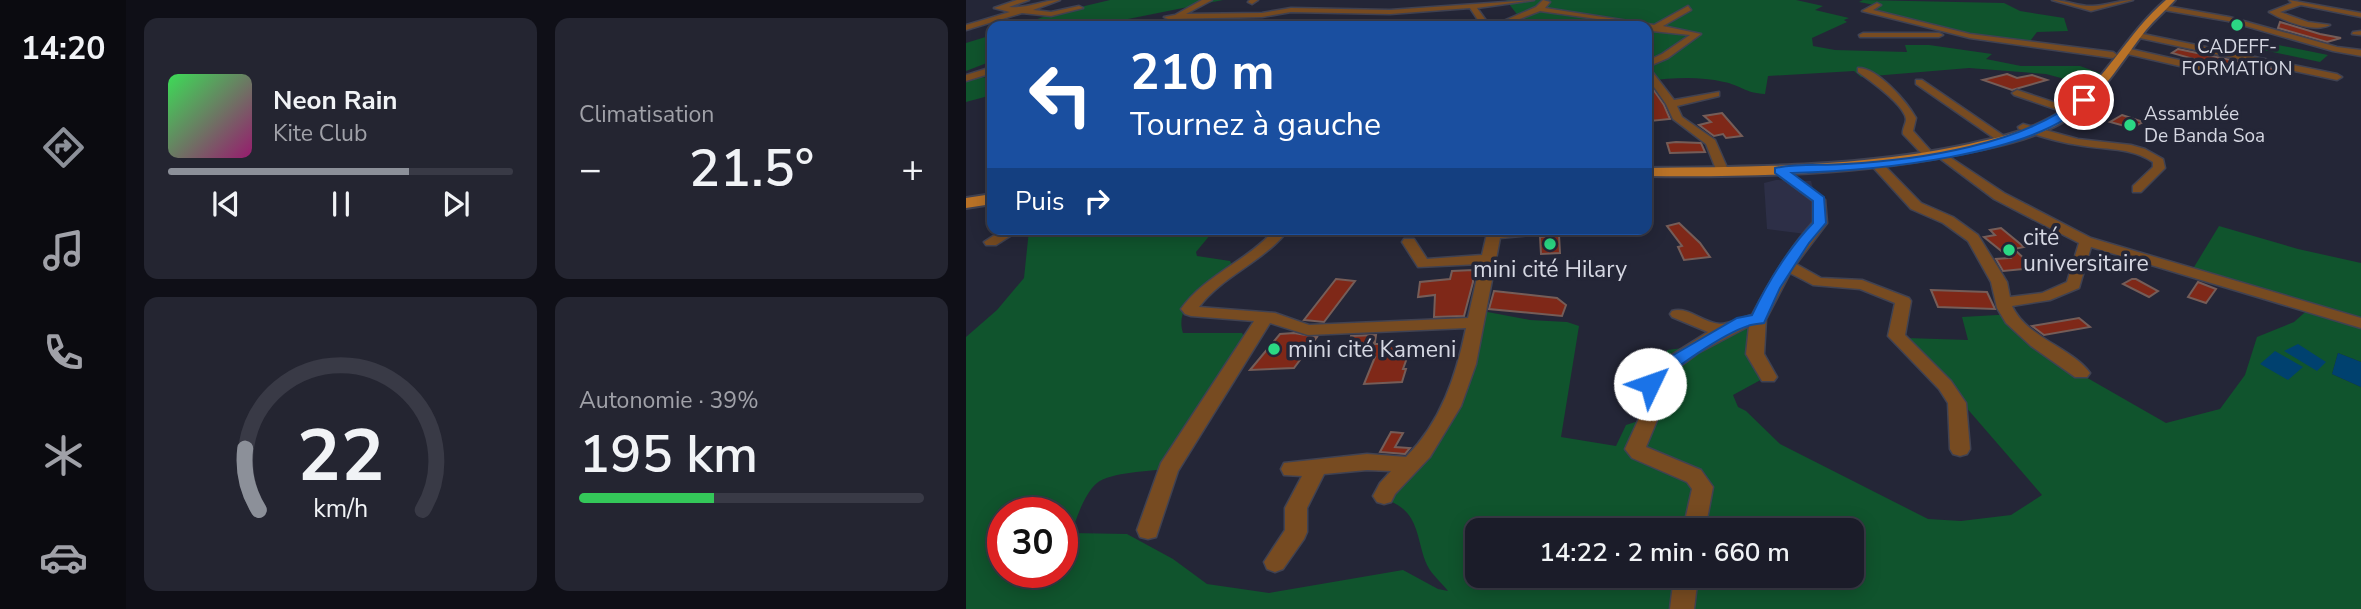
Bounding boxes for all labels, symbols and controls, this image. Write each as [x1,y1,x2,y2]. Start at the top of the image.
marker: CADEFF- FORMATION [2229,17,2245,33]
text: 14:20 [21,27,105,70]
place label: CADEFF- FORMATION [2182,34,2292,82]
text: 210 m [1130,39,1274,106]
icon: left [1015,49,1106,140]
pin [2054,70,2114,130]
icon: arrive [2065,81,2103,119]
text: Neon Rain [273,83,398,118]
text: Climatisation [579,99,714,130]
place label: Assamblée De Banda Soa [2144,101,2265,149]
text: Tournez à gauche [1130,103,1381,146]
marker: Assamblée De Banda Soa [2122,117,2138,133]
text: Kite Club [273,118,367,149]
icon: directions [39,123,88,172]
text: 21.5° [689,133,814,204]
text: − [579,144,602,195]
text: + [901,144,924,195]
icon: right [1078,182,1116,220]
text: Puis [1015,184,1064,219]
icon: previous [207,185,245,223]
icon: pause [322,185,360,223]
icon: next [437,185,475,223]
place label: cité universitaire [2023,222,2149,279]
icon: music [39,226,88,275]
marker: mini cité Hilary [1542,236,1558,252]
marker: cité universitaire [2001,242,2017,258]
place label: mini cité Hilary [1473,254,1627,285]
icon: phone [39,328,88,377]
place label: mini cité Kameni [1288,334,1456,365]
marker: mini cité Kameni [1266,341,1282,357]
position arrow [1613,347,1687,421]
text: Autonomie · 39% [579,385,759,416]
text: 22 [297,406,384,506]
text: 195 km [579,419,758,490]
icon: climate [39,431,88,480]
text: km/h [313,492,368,526]
speed limit sign: 30 [987,497,1078,588]
icon: car [39,533,88,582]
text: 14:22 · 2 min · 660 m [1539,535,1790,570]

